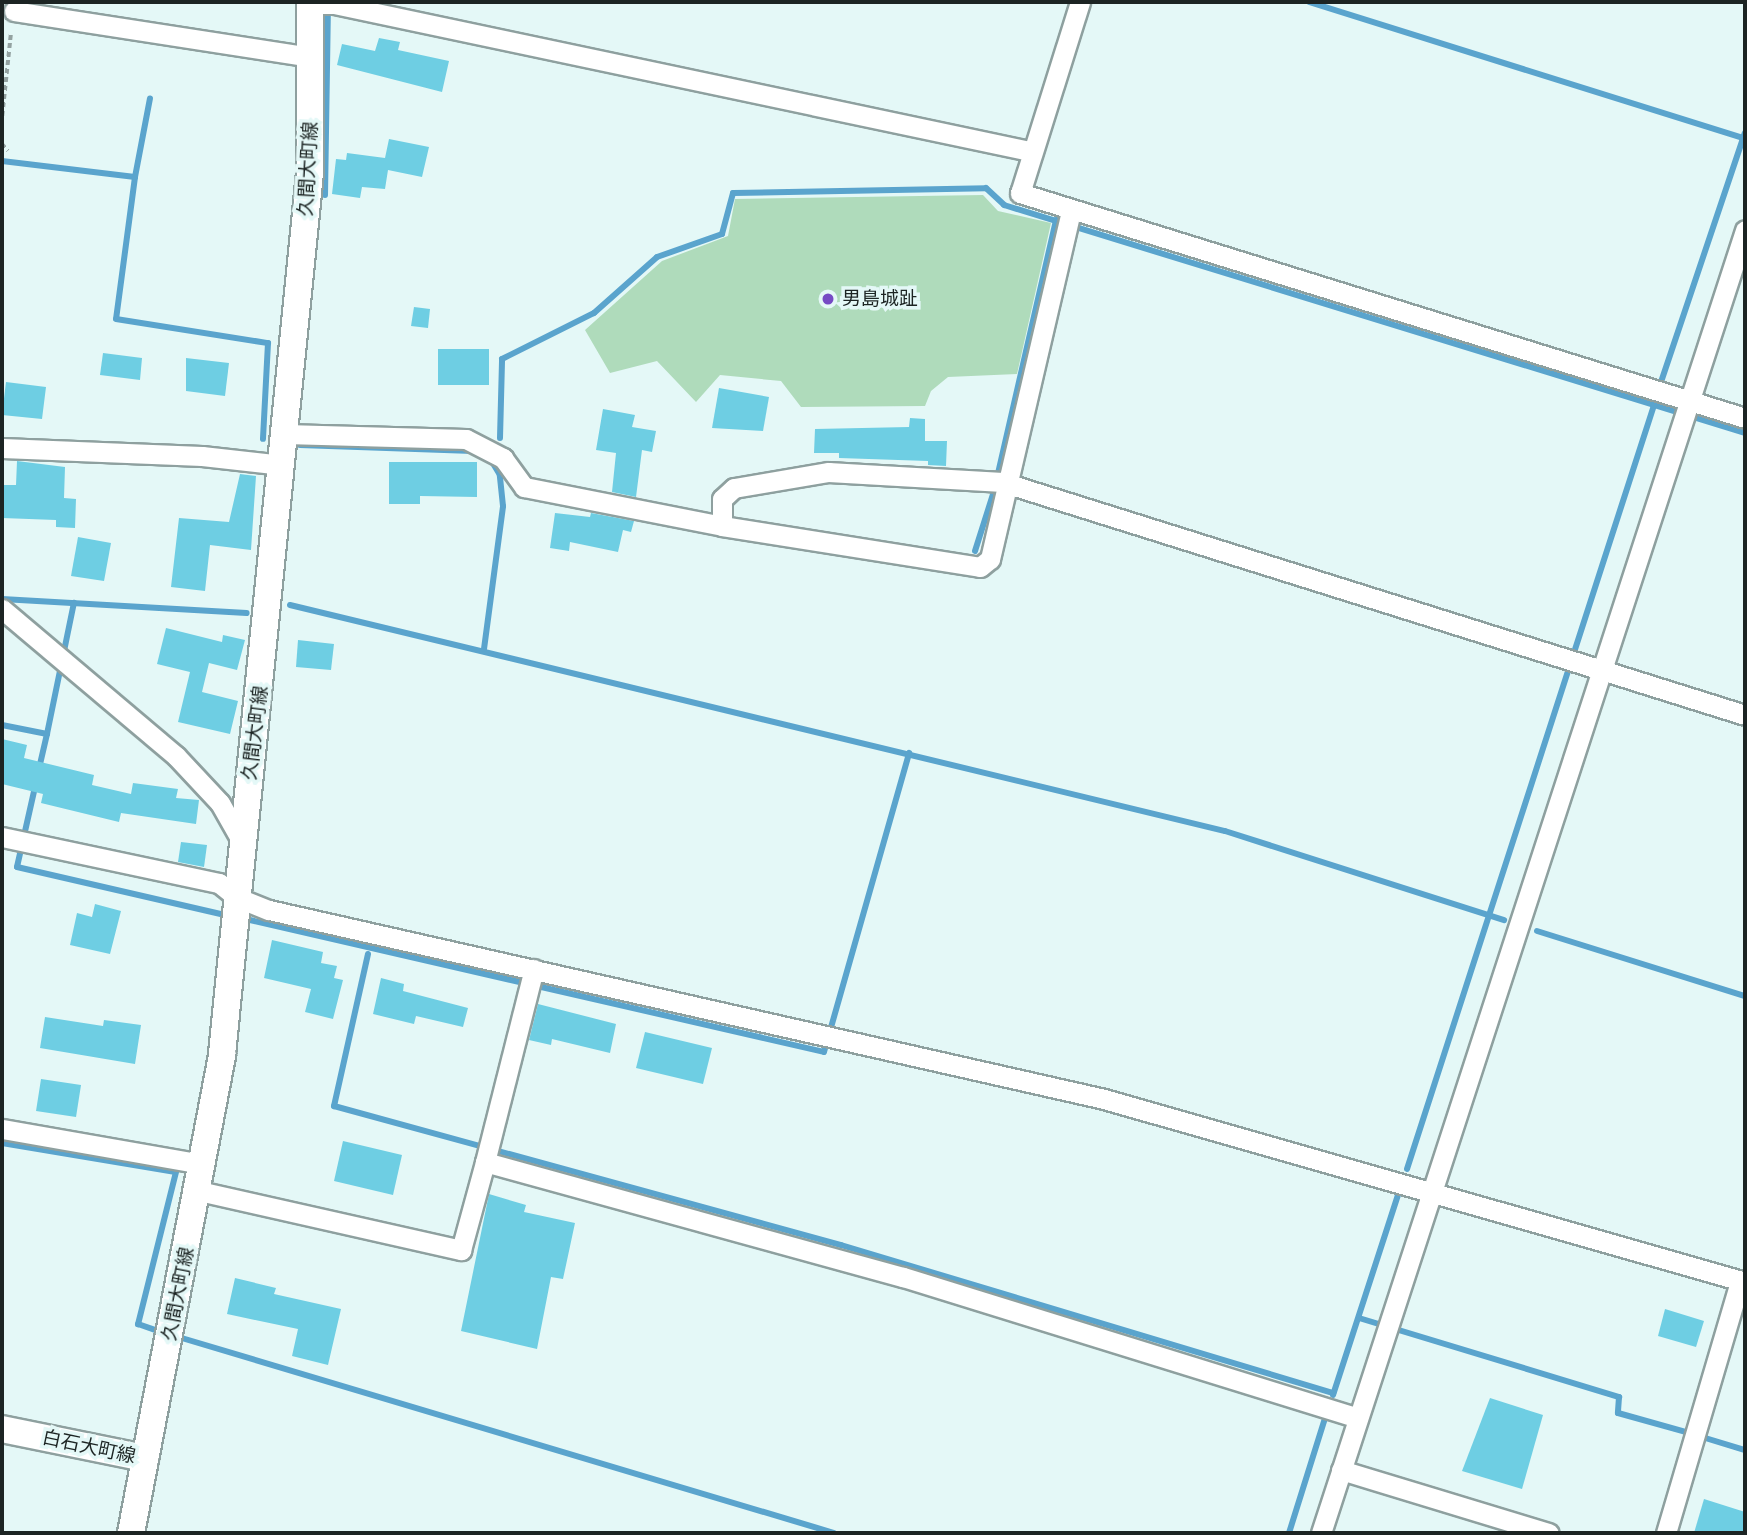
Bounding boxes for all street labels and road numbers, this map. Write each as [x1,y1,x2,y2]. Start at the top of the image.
street label: 久間大町線 [294,121,322,217]
street label: 久間大町線 [238,684,272,782]
street label: 久間大町線 [158,1245,198,1343]
street label: 白石大町線 [40,1426,138,1468]

